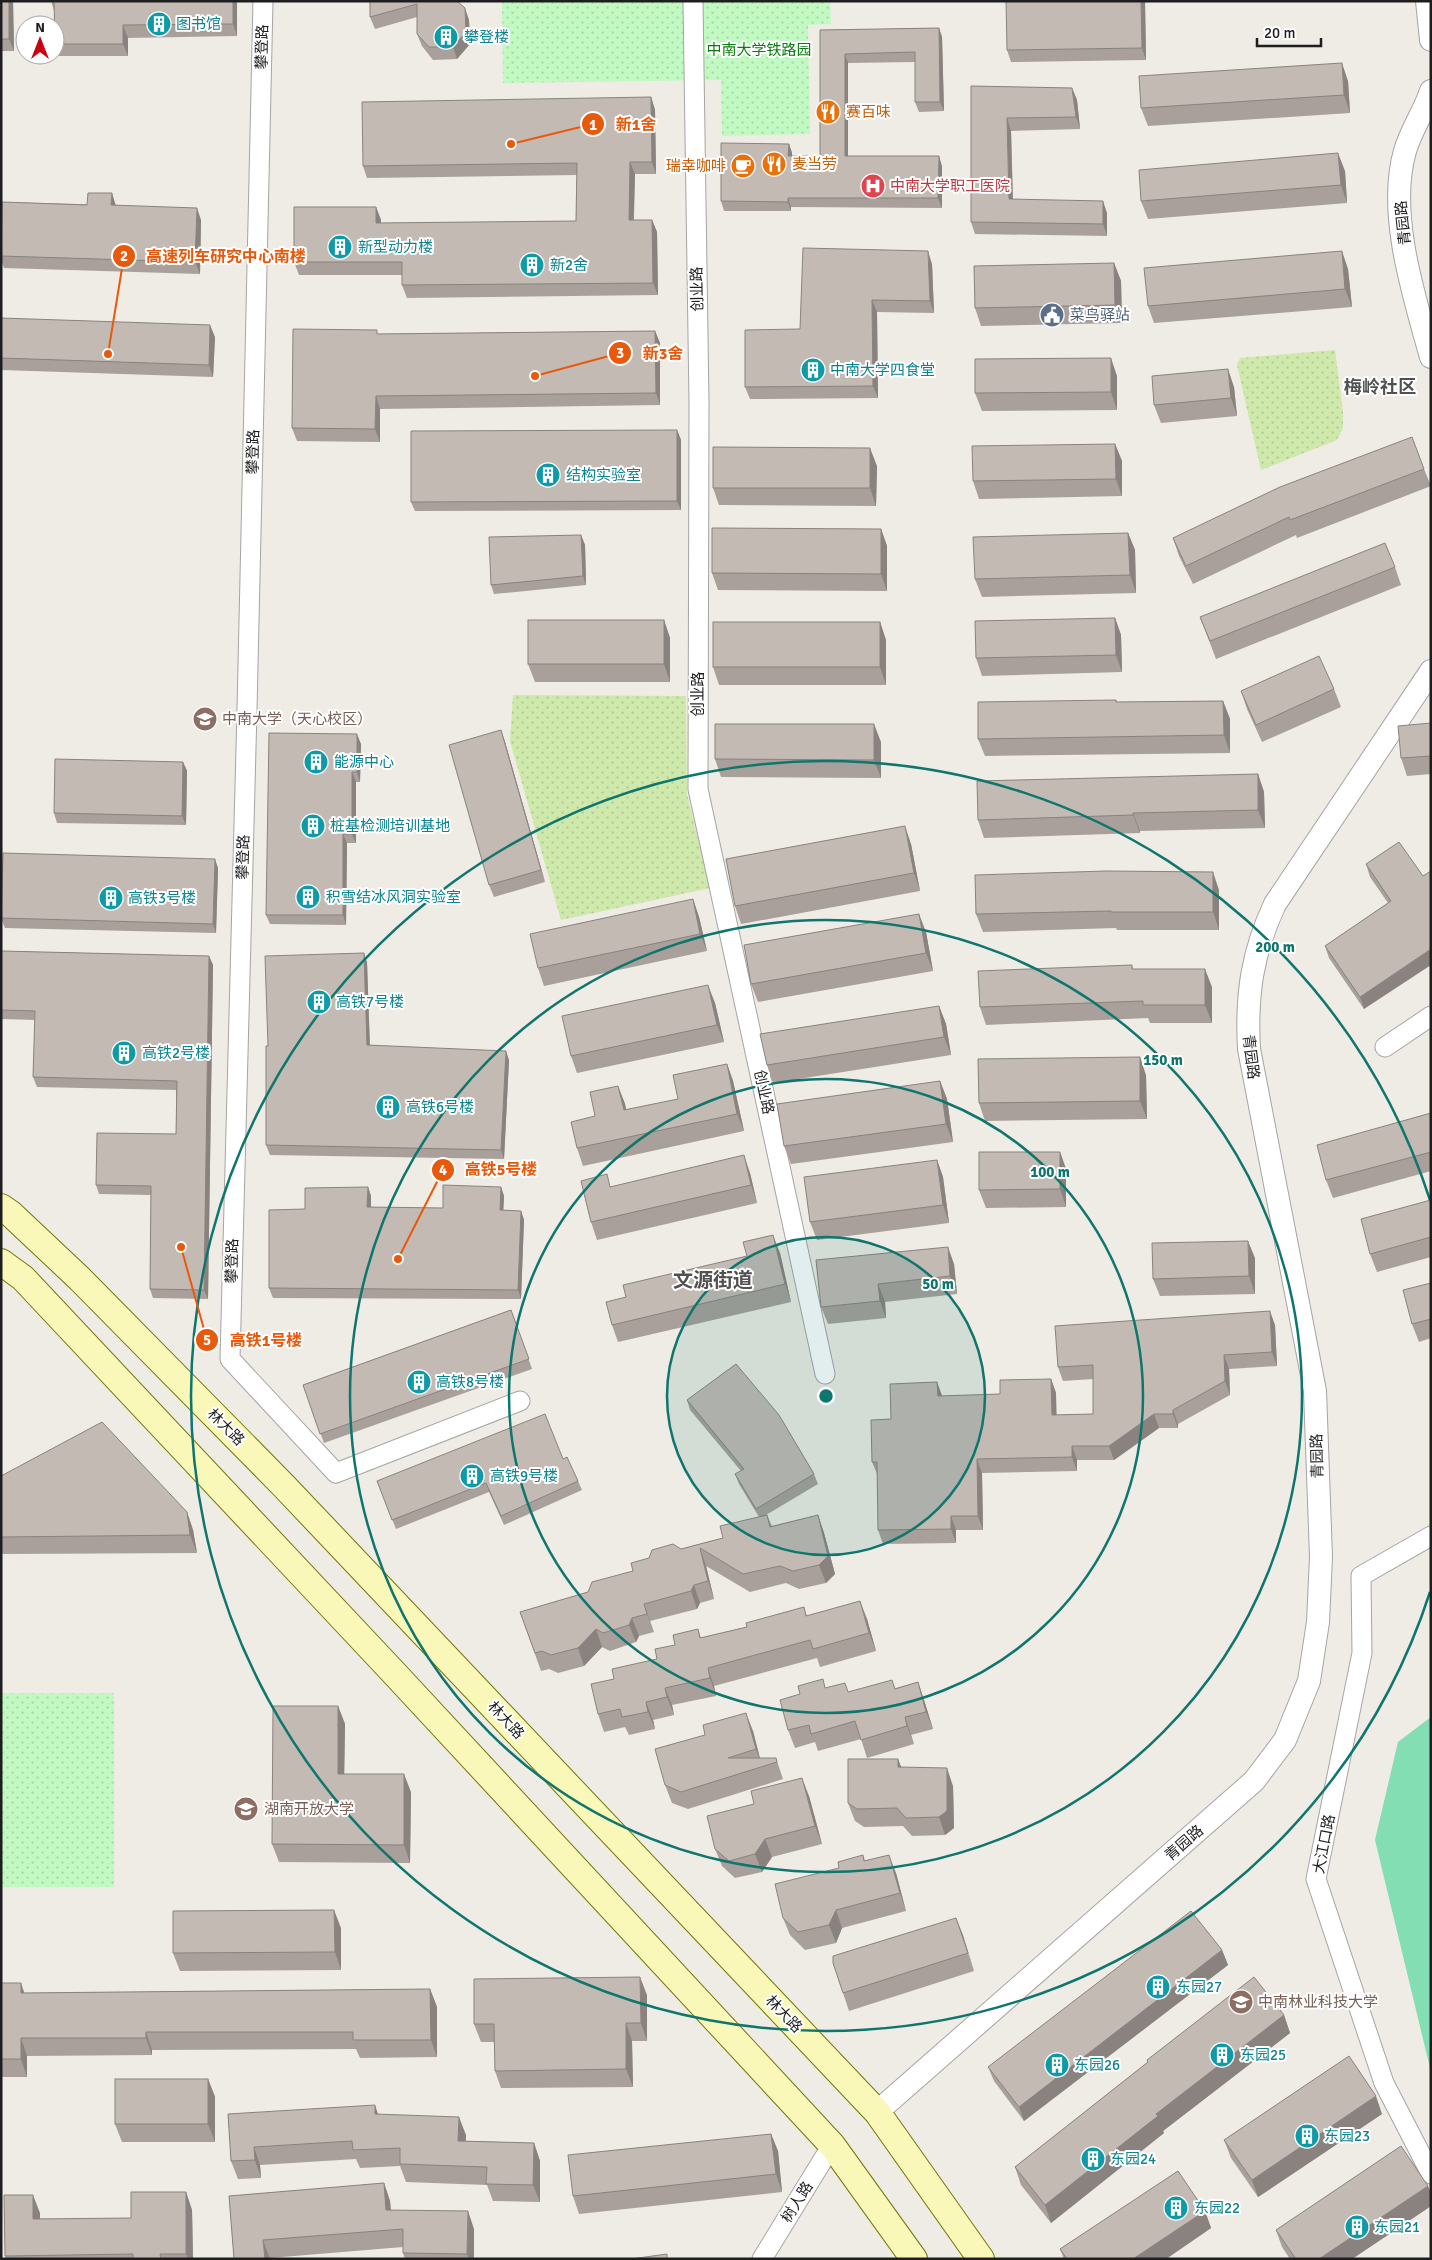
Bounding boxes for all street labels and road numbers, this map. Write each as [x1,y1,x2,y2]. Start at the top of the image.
street label: 攀登路 [253,24,271,70]
street label: 青园路 [1392,200,1414,246]
street label: 创业路 [688,266,706,312]
street label: 攀登路 [244,429,262,475]
street label: 创业路 [689,671,707,717]
street label: 攀登路 [233,834,253,880]
street label: 青园路 [1239,1034,1263,1080]
street label: 创业路 [751,1068,777,1116]
street label: 攀登路 [223,1238,241,1284]
street label: 林大路 [204,1405,248,1449]
street label: 青园路 [1308,1433,1326,1479]
street label: 林大路 [484,1697,528,1743]
street label: 大江口路 [1309,1813,1339,1875]
street label: 青园路 [1161,1821,1207,1865]
street label: 林大路 [762,1992,806,2036]
street label: 树人路 [777,2178,817,2226]

